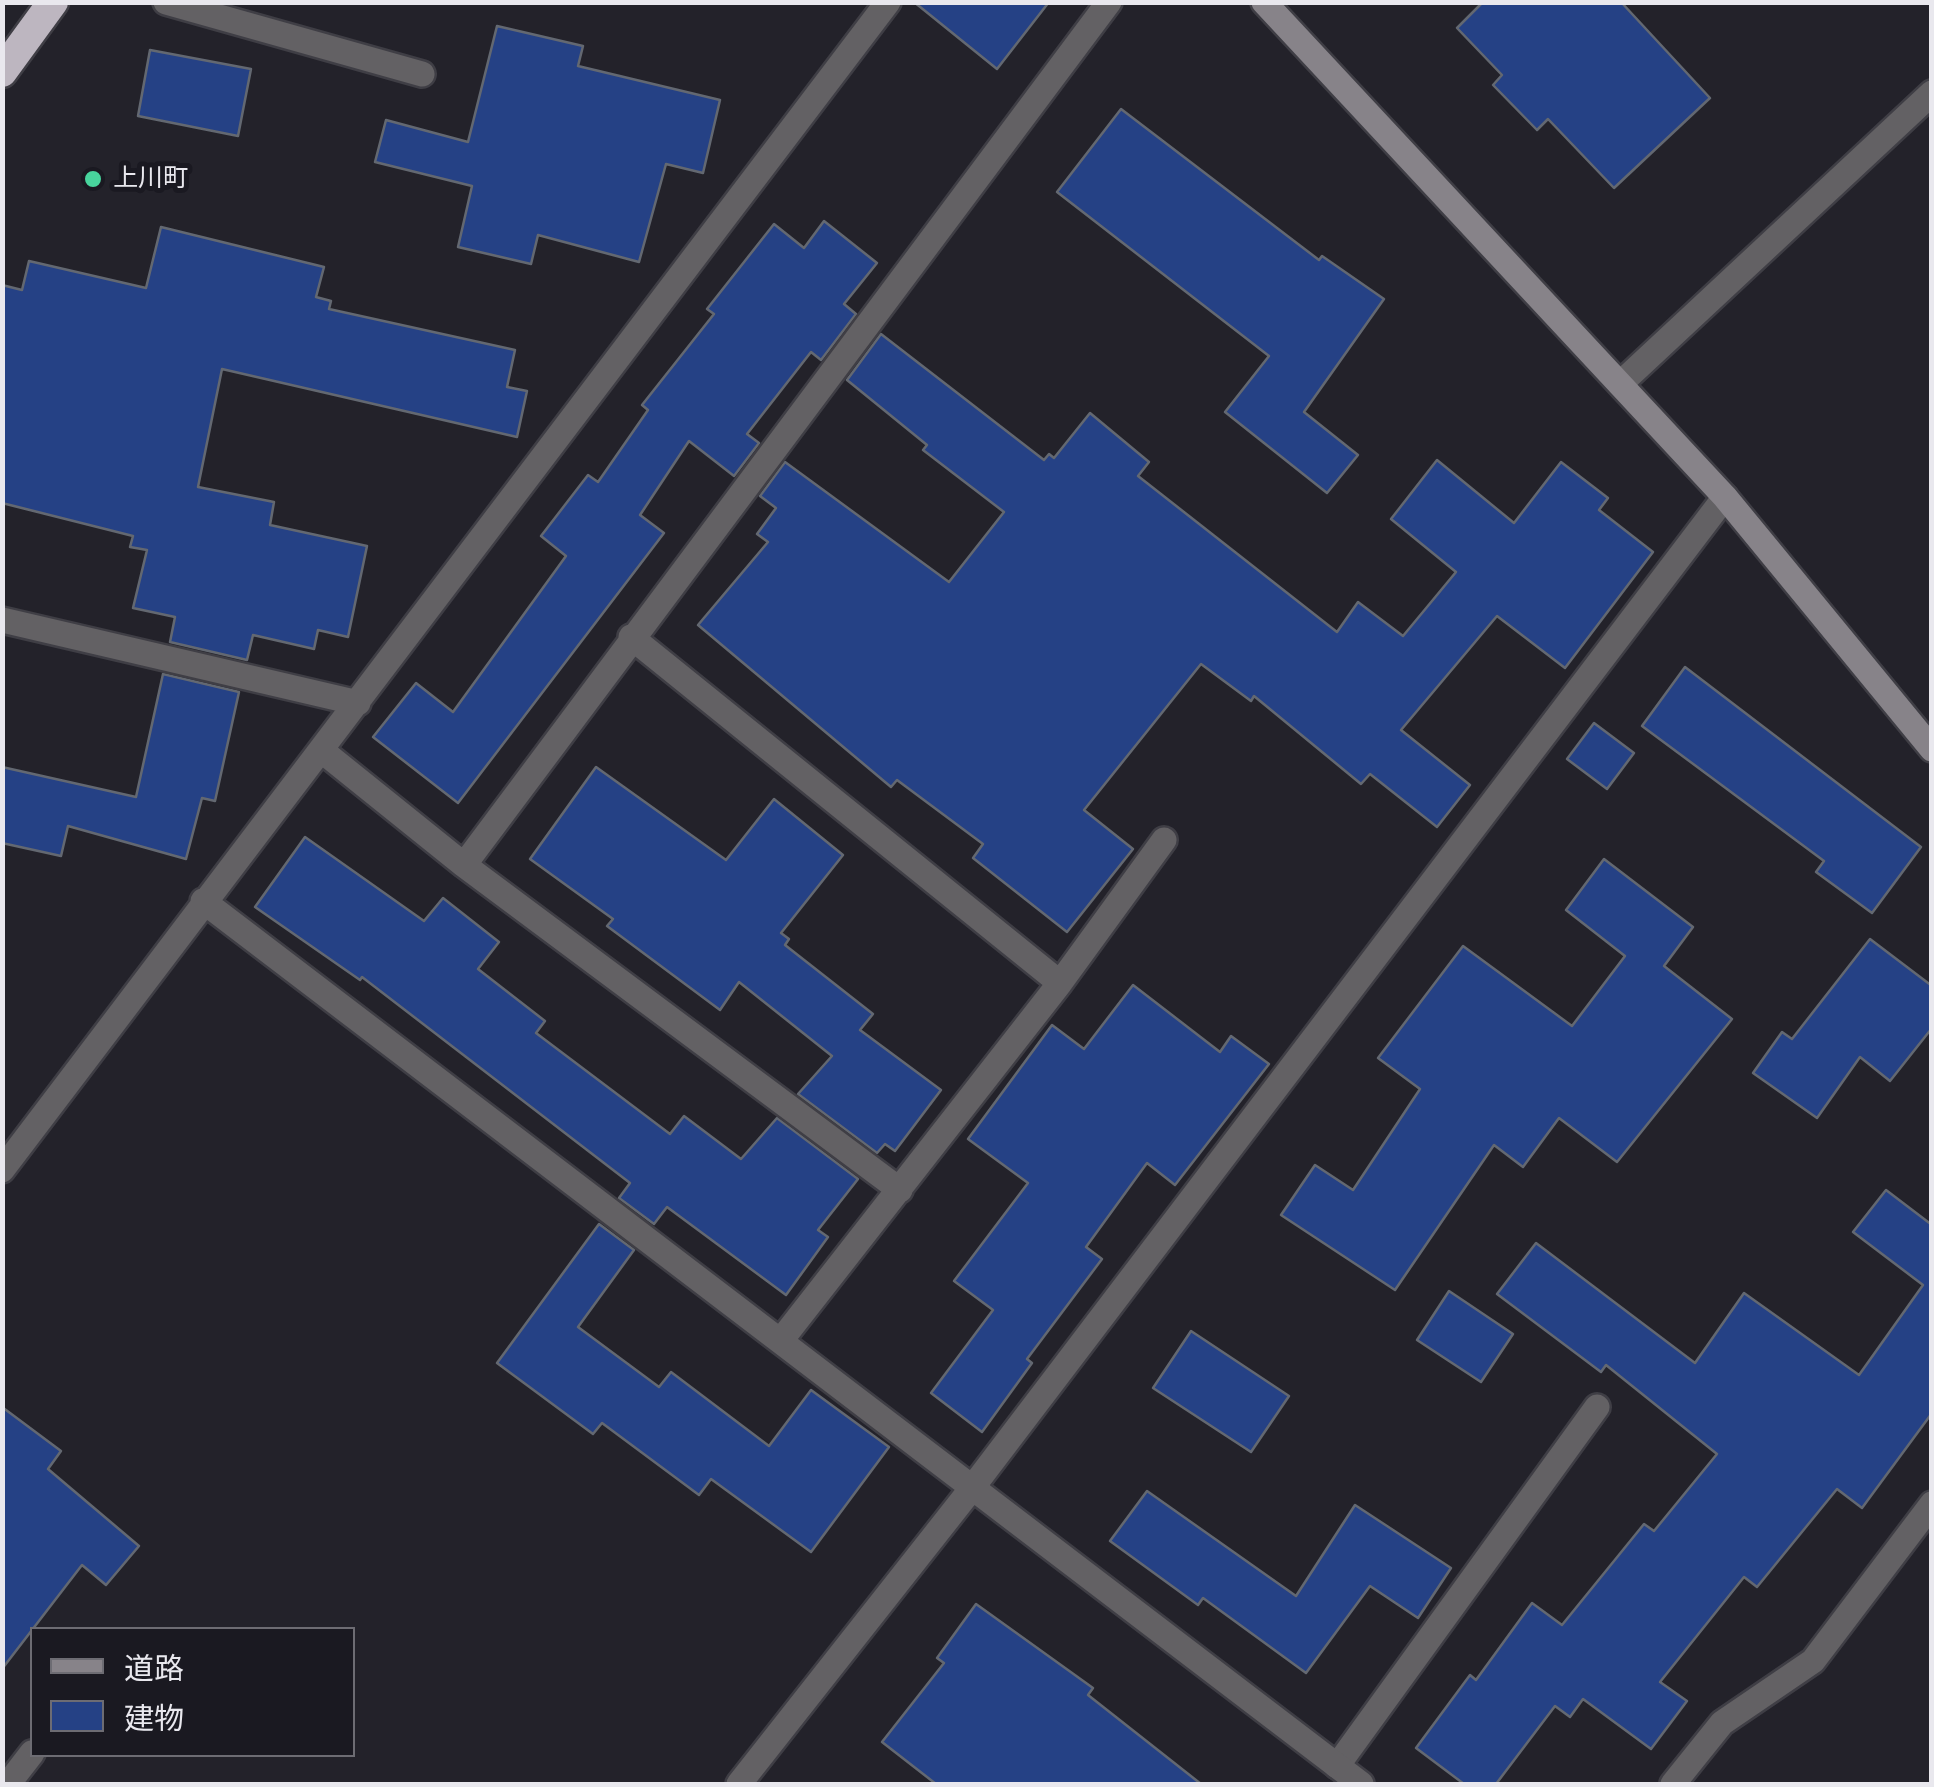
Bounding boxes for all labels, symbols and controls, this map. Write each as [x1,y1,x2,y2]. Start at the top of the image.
place label: 上川町 [113,164,188,194]
marker: 上川町 [82,168,104,190]
legend [30,1627,355,1757]
text: 道路 [124,1651,184,1686]
text: 建物 [124,1701,184,1736]

